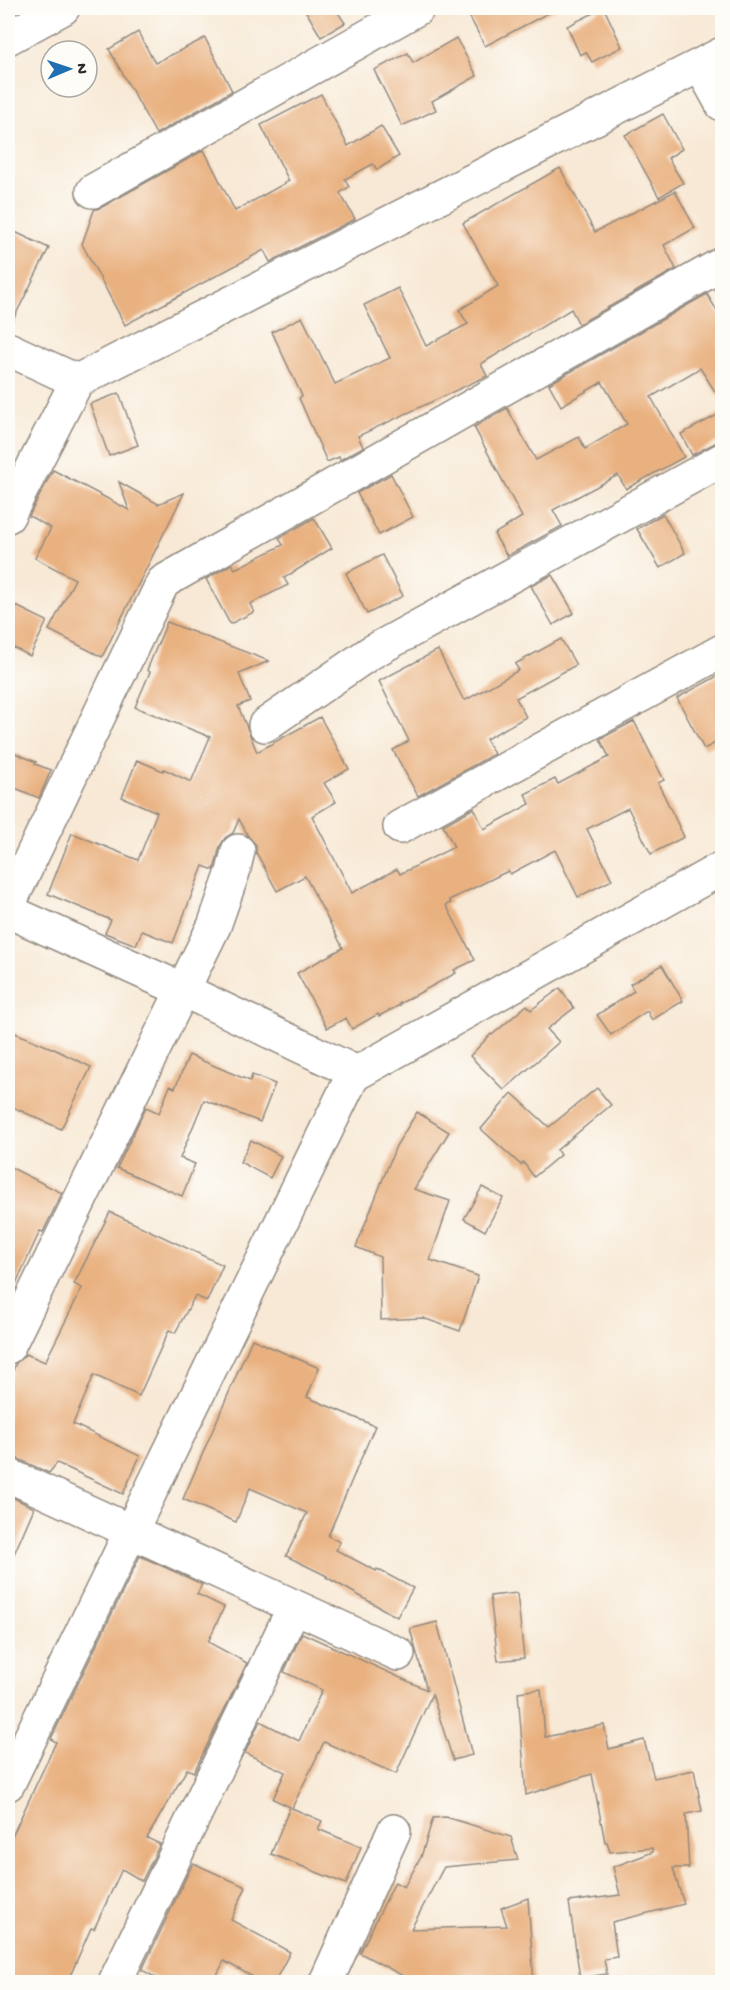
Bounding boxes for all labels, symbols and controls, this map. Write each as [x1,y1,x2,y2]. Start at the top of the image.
north arrow [39,39,99,99]
text: N [71,63,90,75]

